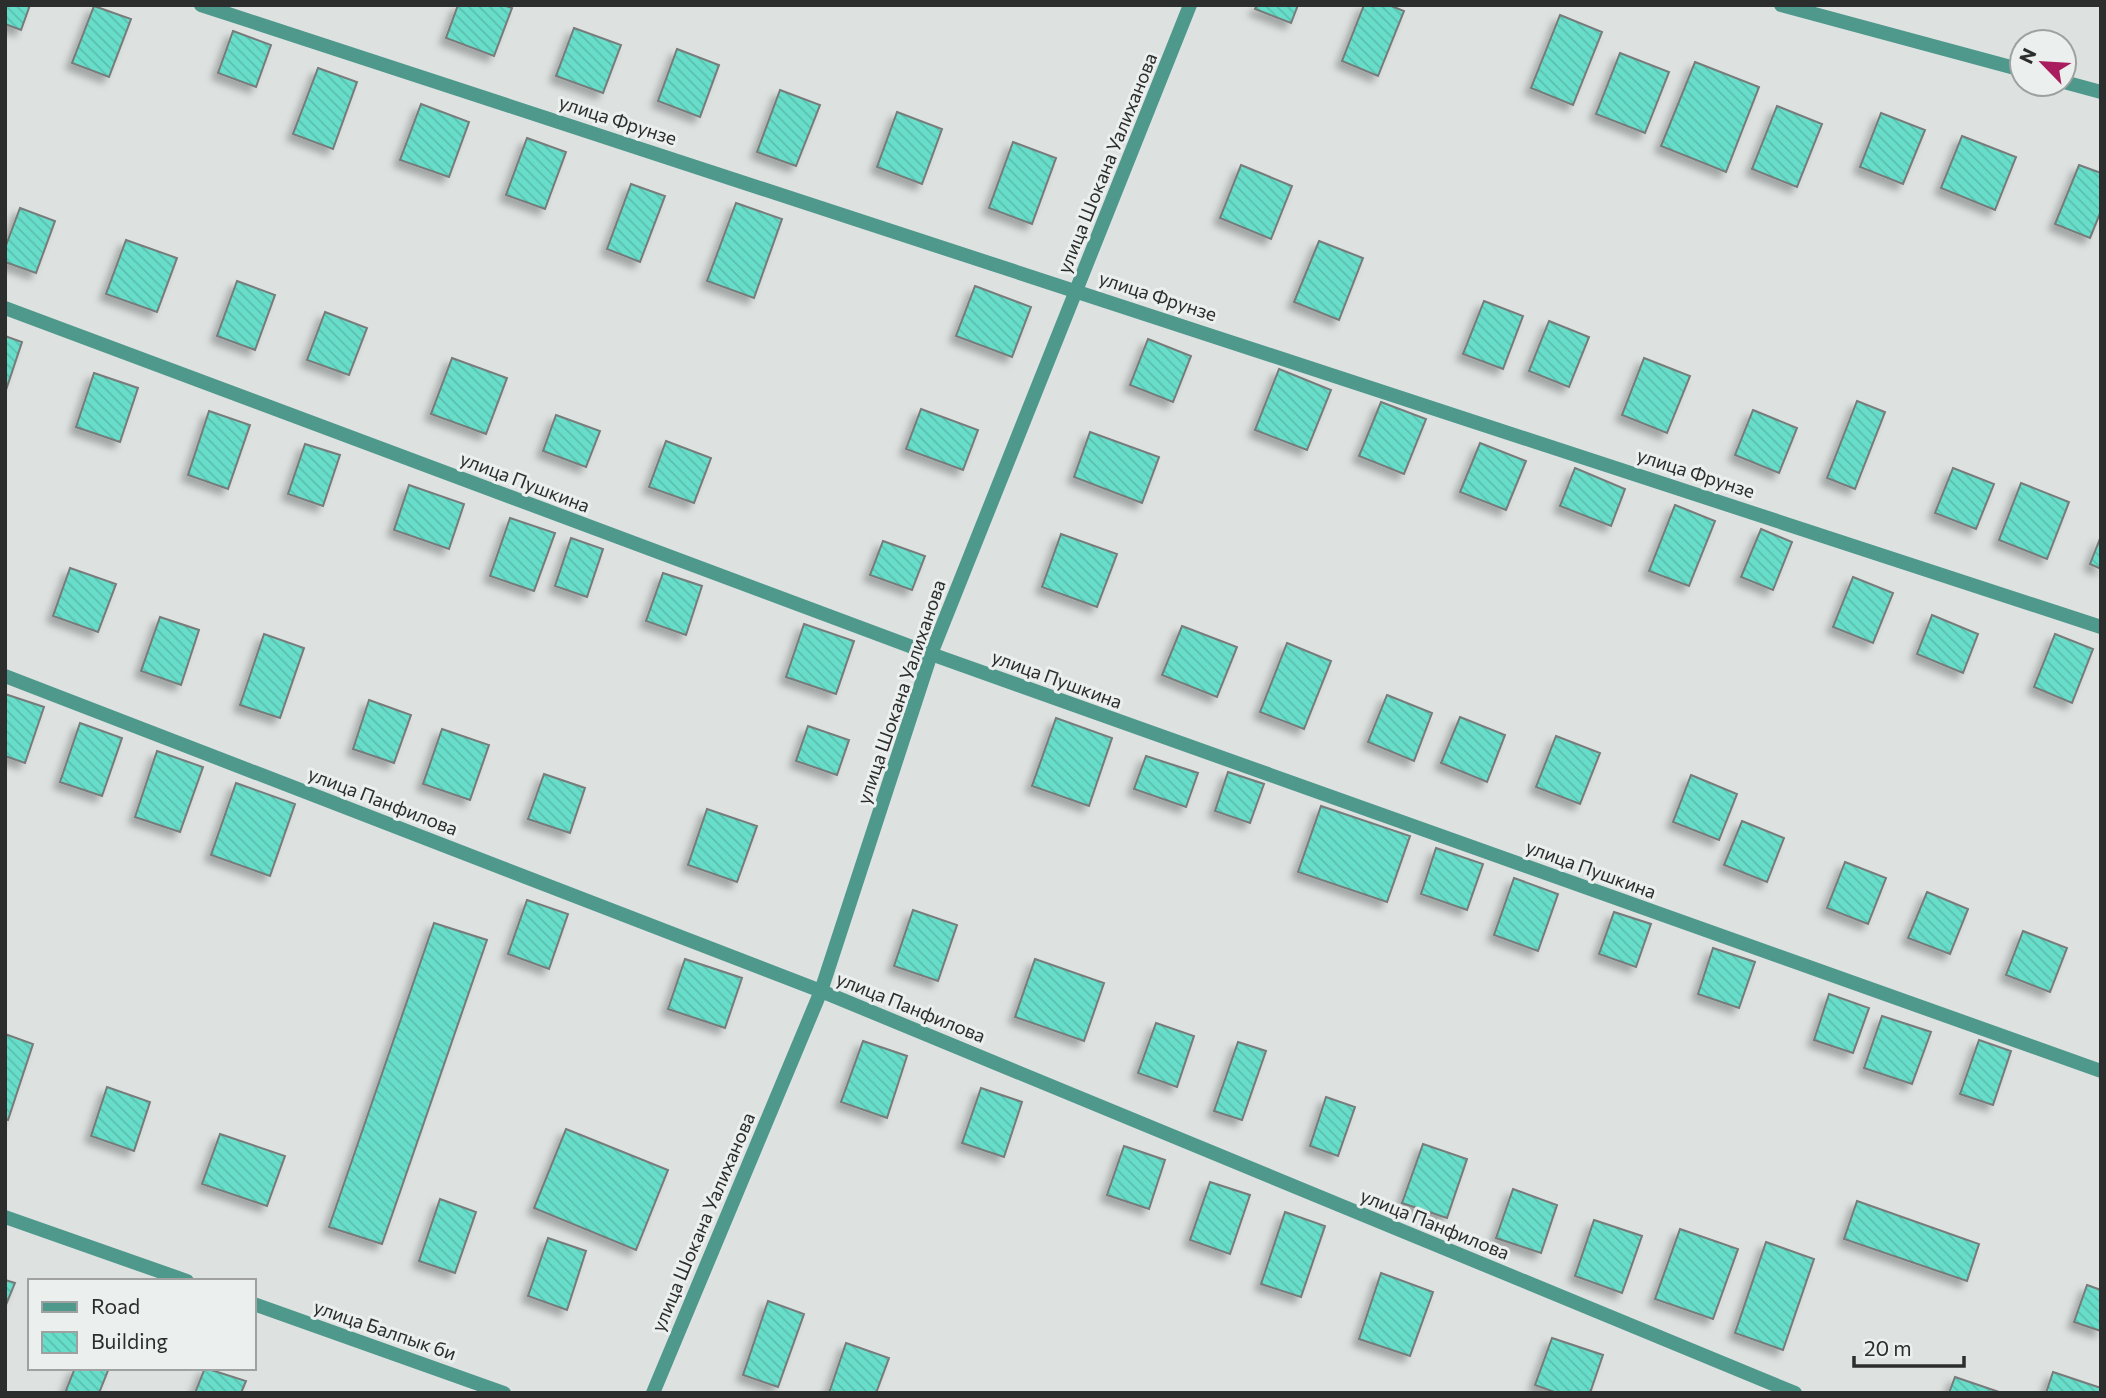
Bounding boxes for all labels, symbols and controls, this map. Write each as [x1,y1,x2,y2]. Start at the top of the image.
north arrow [2008,28,2078,98]
text: N [2014,44,2041,67]
street label: улица Шокана Уалиханова [1052,49,1161,276]
street label: улица Фрунзе [556,90,680,149]
street label: улица Фрунзе [1096,266,1220,325]
street label: улица Фрунзе [1634,443,1758,502]
street label: улица Пушкина [457,446,593,517]
street label: улица Шокана Уалиханова [851,577,950,807]
street label: улица Пушкина [989,644,1126,713]
street label: улица Панфилова [305,761,461,840]
street label: улица Пушкина [1523,834,1660,903]
street label: улица Панфилова [833,966,989,1047]
street label: улица Шокана Уалиханова [646,1109,759,1335]
street label: улица Панфилова [1357,1183,1513,1264]
legend [28,1279,256,1370]
text: Road [91,1293,140,1318]
street label: улица Балпык би [311,1294,459,1365]
scale bar [1854,1324,1964,1368]
text: Building [91,1328,168,1353]
text: 20 m [1864,1335,1912,1360]

